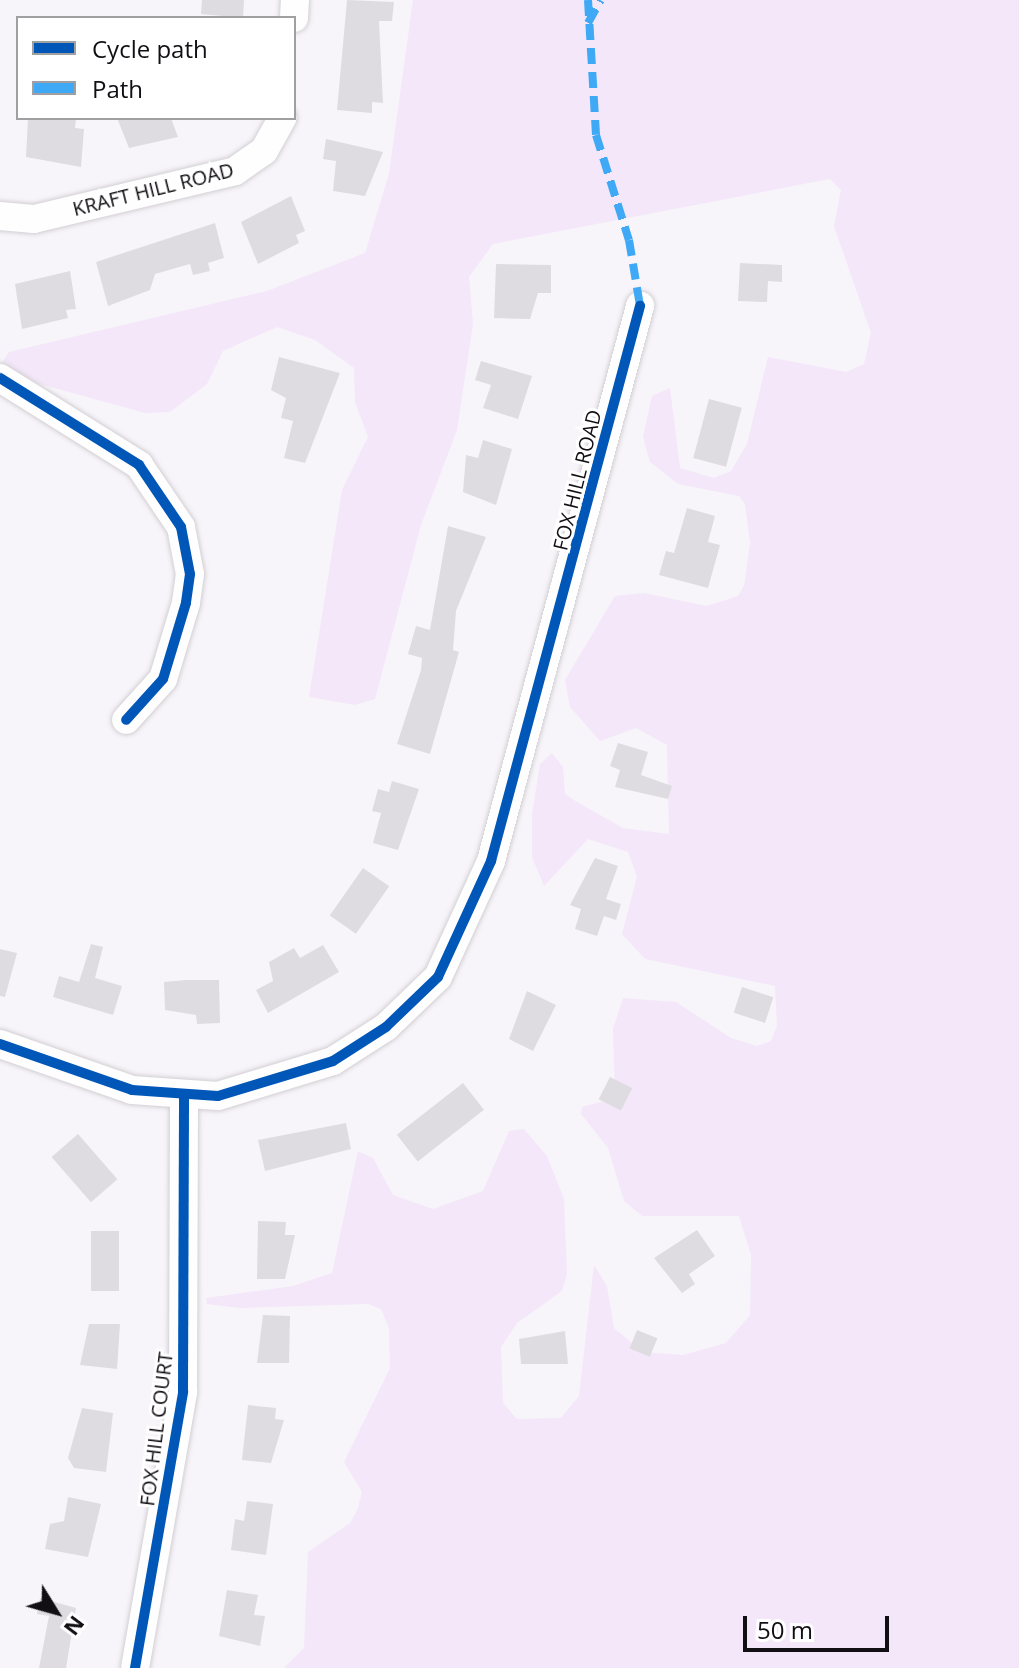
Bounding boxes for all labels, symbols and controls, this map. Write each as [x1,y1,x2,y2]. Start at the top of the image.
legend [16,16,296,120]
text: Cycle path [92,32,208,65]
text: Path [92,72,143,105]
street label: KRAFT HILL ROAD [70,157,236,221]
street label: FOX HILL ROAD [548,407,606,553]
street label: FOX HILL COURT [135,1351,177,1507]
north arrow [16,1572,96,1652]
scale bar [747,1600,893,1650]
text: N [58,1610,93,1643]
text: 50 m [757,1613,813,1646]

